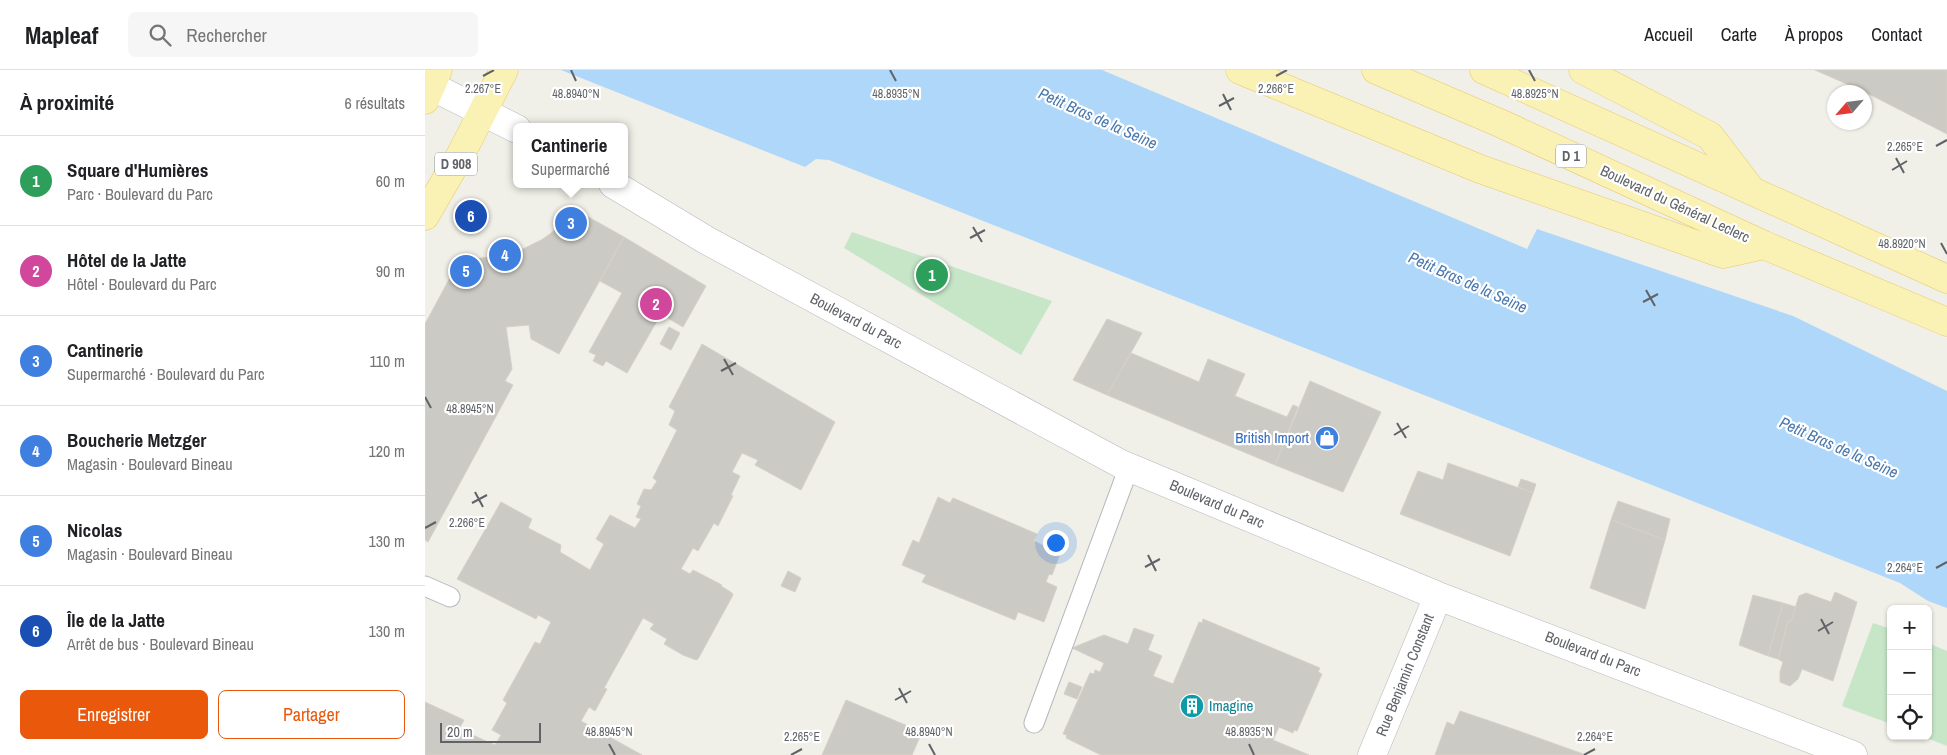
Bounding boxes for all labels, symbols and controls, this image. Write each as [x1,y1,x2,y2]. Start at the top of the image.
search box [128,12,478,57]
text: Mapleaf [25,19,98,51]
icon: search [146,21,174,49]
text: Rechercher [186,22,267,48]
text: Accueil [1644,22,1693,47]
text: Carte [1721,22,1757,47]
text: À propos [1785,22,1843,47]
text: Contact [1871,22,1922,47]
text: 2.267°E [465,81,501,97]
text: 2.266°E [1258,81,1294,97]
water label: Petit Bras de la Seine [1035,82,1161,154]
north arrow [1827,85,1872,130]
text: 48.8940°N [552,86,600,102]
text: 48.8935°N [872,86,920,102]
text: 48.8925°N [1511,86,1559,102]
text: À proximité [20,88,114,117]
text: 6 résultats [344,92,405,114]
popup [513,123,628,188]
text: Cantinerie [531,132,607,158]
text: 2.265°E [1887,139,1923,155]
road number: D 1 [1556,144,1586,168]
road number: D 908 [435,152,477,176]
text: Square d'Humières [67,157,208,183]
text: Supermarché [531,158,610,180]
street label: Boulevard du Général Leclerc [1597,160,1753,247]
text: 1 [32,170,40,192]
text: 60 m [376,170,405,192]
text: Parc · Boulevard du Parc [67,183,213,205]
pin: 6 [455,197,487,235]
pin: 3 [555,204,587,242]
pin: 4 [489,236,521,274]
text: 48.8920°N [1878,236,1926,252]
water label: Petit Bras de la Seine [1405,246,1531,318]
text: Hôtel de la Jatte [67,247,187,273]
pin: 5 [450,252,482,290]
pin: 1 [916,256,948,294]
text: 2 [32,260,40,282]
text: 90 m [376,260,405,282]
text: Hôtel · Boulevard du Parc [67,273,217,295]
pin: 2 [640,285,672,323]
street label: Boulevard du Parc [807,288,906,354]
text: Cantinerie [67,337,143,363]
text: 3 [32,350,40,372]
text: 110 m [369,350,405,372]
text: Supermarché · Boulevard du Parc [67,363,265,385]
text: 48.8945°N [446,401,494,417]
water label: Petit Bras de la Seine [1776,411,1902,483]
shop icon: British Import [1314,425,1340,451]
text: Boucherie Metzger [67,427,206,453]
place label: British Import [1235,427,1310,448]
text: 4 [32,440,40,462]
text: 120 m [369,440,405,462]
text: Magasin · Boulevard Bineau [67,453,233,475]
street label: Boulevard du Parc [1167,474,1268,533]
text: 2.266°E [449,515,485,531]
text: Nicolas [67,517,122,543]
text: 5 [32,530,40,552]
text: 130 m [369,530,405,552]
your location [1043,530,1069,556]
text: Magasin · Boulevard Bineau [67,543,233,565]
text: 2.264°E [1887,560,1923,576]
map controls [1887,605,1932,740]
button: + [1887,605,1932,650]
text: Île de la Jatte [67,607,165,633]
street label: Rue Benjamin Constant [1370,610,1439,739]
text: 6 [32,620,40,642]
text: 130 m [369,620,405,642]
street label: Boulevard du Parc [1542,626,1644,681]
text: Arrêt de bus · Boulevard Bineau [67,633,254,655]
button: − [1887,650,1932,695]
button: Enregistrer [20,690,208,739]
button: Partager [218,690,405,739]
building icon: Imagine [1179,693,1205,719]
place label: Imagine [1209,695,1254,716]
button: locate [1887,695,1932,740]
scale bar [440,720,541,743]
text: 20 m [447,723,473,741]
text: 48.8945°N [585,724,633,740]
text: 48.8940°N [905,724,953,740]
text: 48.8935°N [1225,724,1273,740]
text: 2.265°E [784,729,820,745]
text: 2.264°E [1577,729,1613,745]

